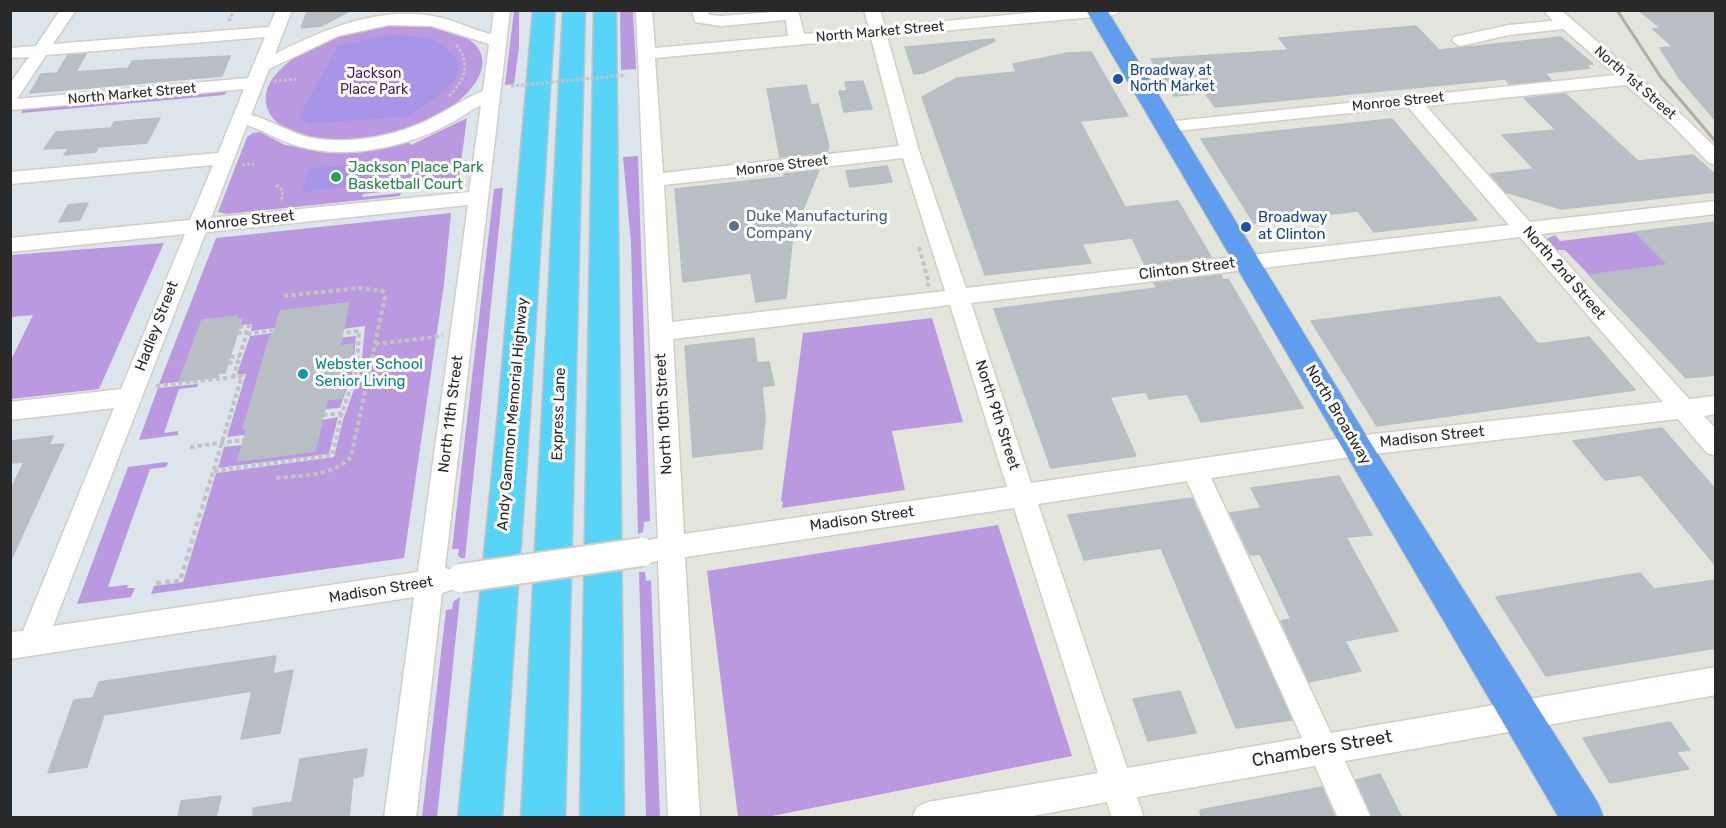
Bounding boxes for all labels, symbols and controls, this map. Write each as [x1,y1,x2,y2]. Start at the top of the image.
street label: North Market Street [815,18,945,46]
street label: North 1st Street [1591,43,1679,123]
place label: Broadway at North Market [1130,63,1215,96]
park label: Jackson Place Park [340,66,408,98]
marker: Broadway at North Market [1111,72,1125,86]
street label: North Market Street [67,80,197,108]
street label: Monroe Street [1351,89,1445,115]
street label: Monroe Street [735,152,829,180]
place label: Jackson Place Park Basketball Court [348,159,484,194]
marker: Jackson Place Park Basketball Court [329,170,343,184]
street label: Monroe Street [195,207,295,235]
place label: Duke Manufacturing Company [746,208,888,243]
place label: Broadway at Clinton [1258,209,1328,244]
marker: Duke Manufacturing Company [727,219,741,233]
marker: Broadway at Clinton [1239,220,1253,234]
street label: North 2nd Street [1519,223,1609,323]
street label: Clinton Street [1138,254,1236,284]
street label: Hadley Street [132,278,182,374]
street label: Andy Gammon Memorial Highway [494,297,532,531]
street label: North 10th Street [652,353,676,475]
street label: North 11th Street [435,354,467,474]
place label: Webster School Senior Living [315,356,423,391]
street label: North 9th Street [971,358,1023,472]
street label: North Broadway [1301,362,1375,468]
marker: Webster School Senior Living [296,367,310,381]
street label: Express Lane [548,367,570,461]
street label: Madison Street [1379,423,1485,451]
street label: Madison Street [809,503,915,535]
street label: Madison Street [328,573,434,607]
street label: Chambers Street [1250,726,1394,772]

